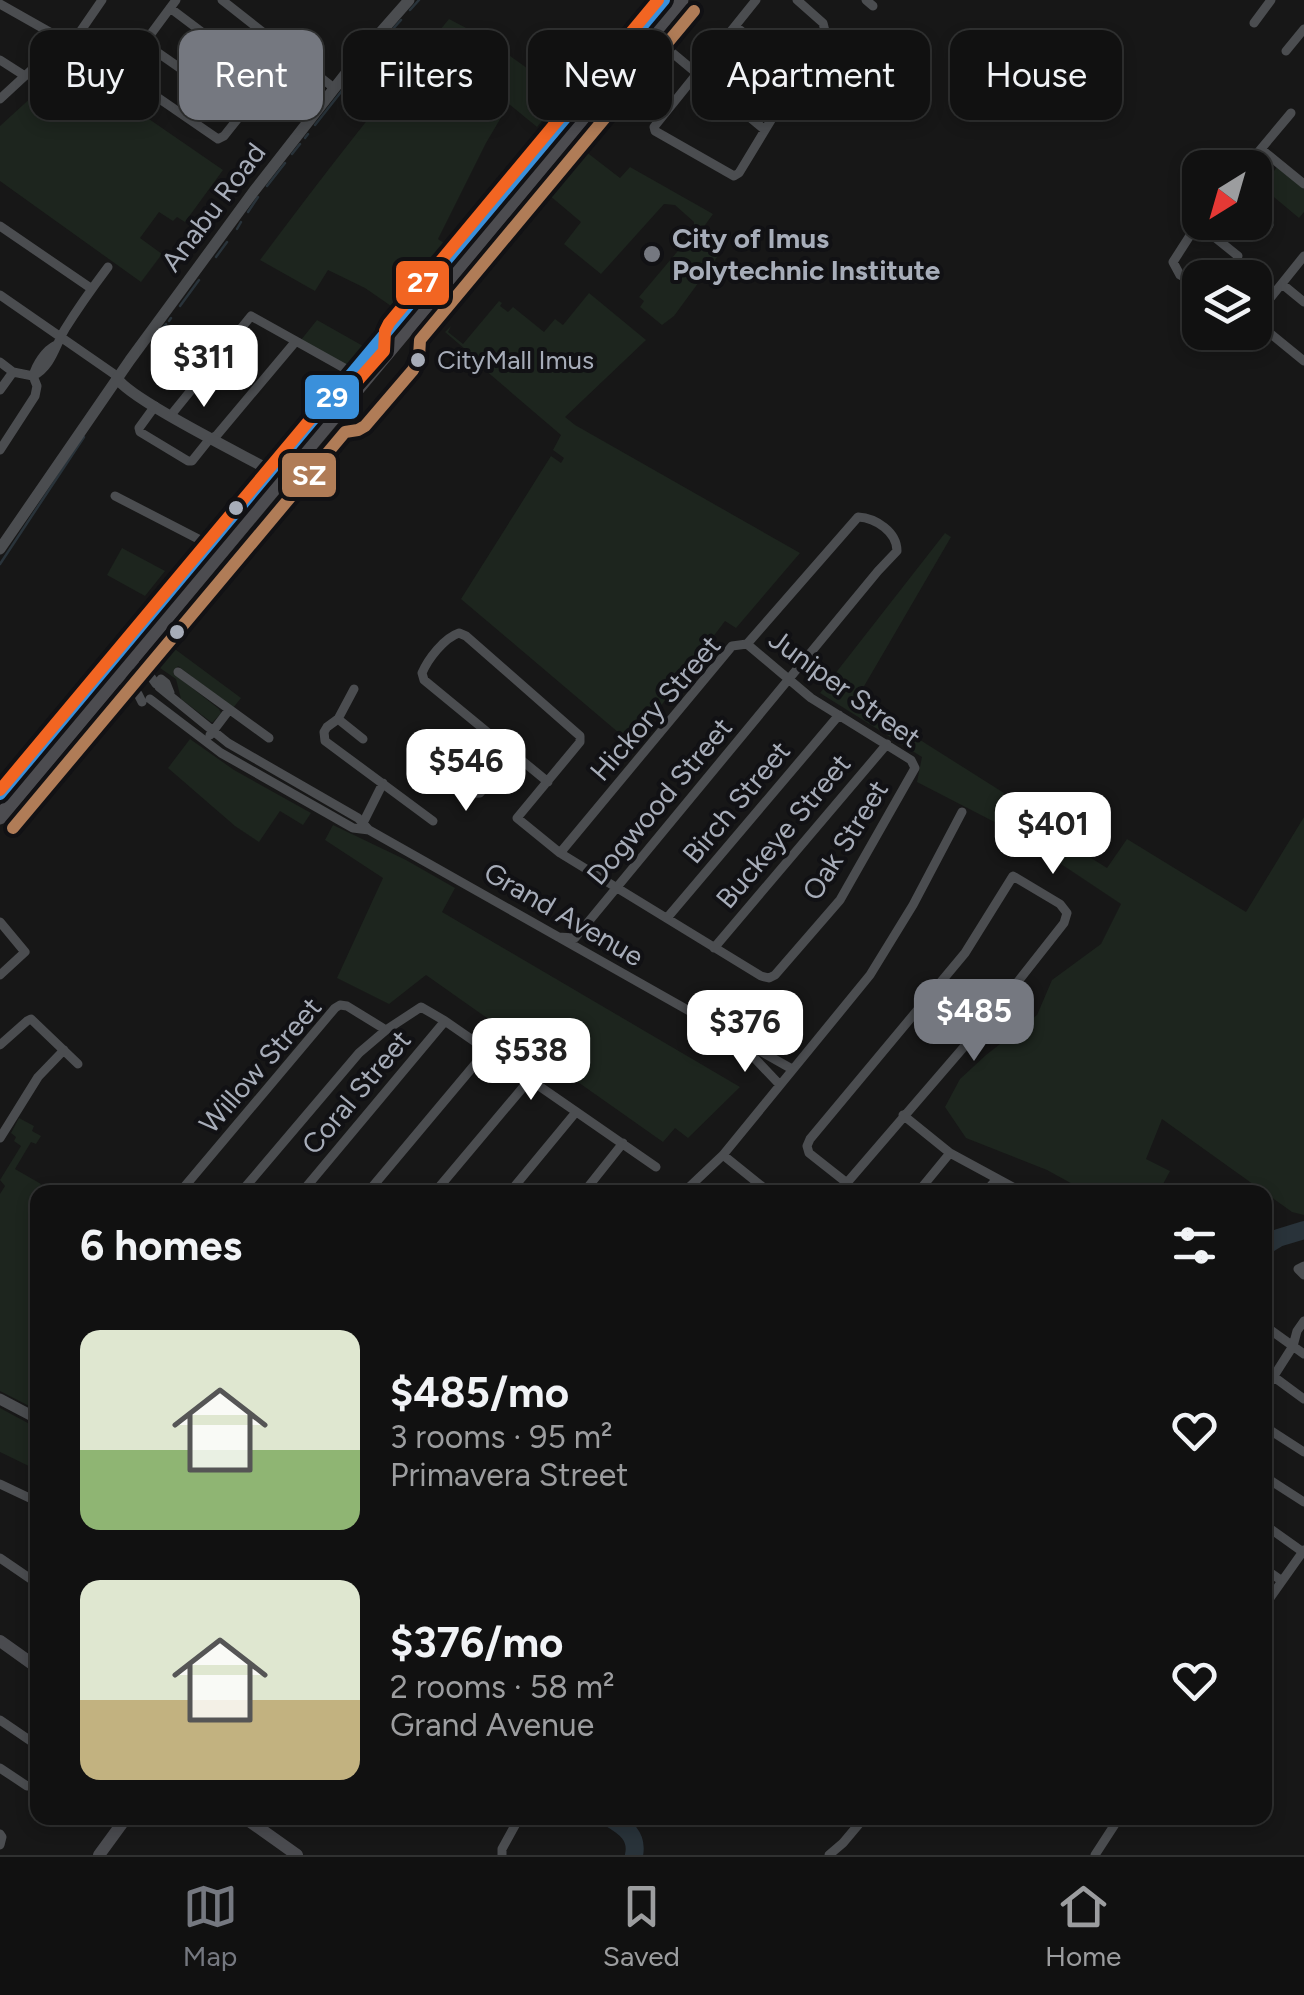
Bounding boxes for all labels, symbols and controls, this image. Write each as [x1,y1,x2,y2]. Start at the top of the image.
chip: Buy [30,30,159,120]
chip: Rent [179,30,323,120]
chip: Filters [343,30,508,120]
chip: New [528,30,672,120]
chip: Apartment [692,30,930,120]
chip: House [950,30,1122,120]
street label: Anabu Road [154,136,272,278]
north arrow [1182,150,1272,240]
map controls [1182,150,1272,350]
place label: City of Imus Polytechnic Institute [672,221,940,287]
marker: City of Imus Polytechnic Institute [641,243,663,265]
line badge: 27 [394,259,451,307]
button: layers [1182,260,1272,350]
text: 27 [407,265,439,299]
pin: $311 [145,325,263,410]
text: $311 [173,338,235,376]
place label: CityMall Imus [437,344,594,376]
marker: CityMall Imus [408,350,428,370]
line badge: 29 [303,373,361,421]
text: 29 [316,380,348,414]
line badge: SZ [280,451,338,499]
text: SZ [292,458,326,492]
unlabelled marker [226,498,246,518]
unlabelled marker [167,622,187,642]
street label: Juniper Street [763,622,927,754]
street label: Hickory Street [583,628,727,788]
street label: Dogwood Street [579,710,739,892]
pin: $546 [407,729,525,814]
street label: Birch Street [675,734,797,870]
text: $546 [428,742,504,780]
street label: Buckeye Street [709,747,857,915]
street label: Oak Street [795,774,895,906]
pin: $401 [994,792,1112,877]
text: $401 [1017,805,1089,843]
street label: Grand Avenue [478,855,650,973]
pin: $485 [915,979,1033,1064]
street label: Willow Street [192,990,328,1140]
pin: $376 [686,990,804,1075]
text: $485 [936,992,1012,1030]
text: $376 [709,1003,781,1041]
pin: $538 [472,1018,590,1103]
street label: Coral Street [294,1023,418,1161]
text: $538 [494,1031,568,1069]
icon: filters [1167,1218,1222,1273]
text: 6 homes [80,1220,242,1271]
text: $485/mo [390,1367,569,1418]
icon: home [160,1370,280,1490]
icon: heart [1167,1403,1222,1458]
text: 3 rooms · 95 m² [390,1418,613,1456]
text: Primavera Street [390,1456,628,1494]
text: $376/mo [390,1617,564,1668]
icon: home [160,1620,280,1740]
icon: heart [1167,1653,1222,1708]
text: 2 rooms · 58 m² [390,1668,615,1706]
text: Grand Avenue [390,1706,594,1744]
tab: Map [183,1879,238,1973]
tab: Saved [603,1879,680,1973]
tab: Home [1045,1879,1121,1973]

